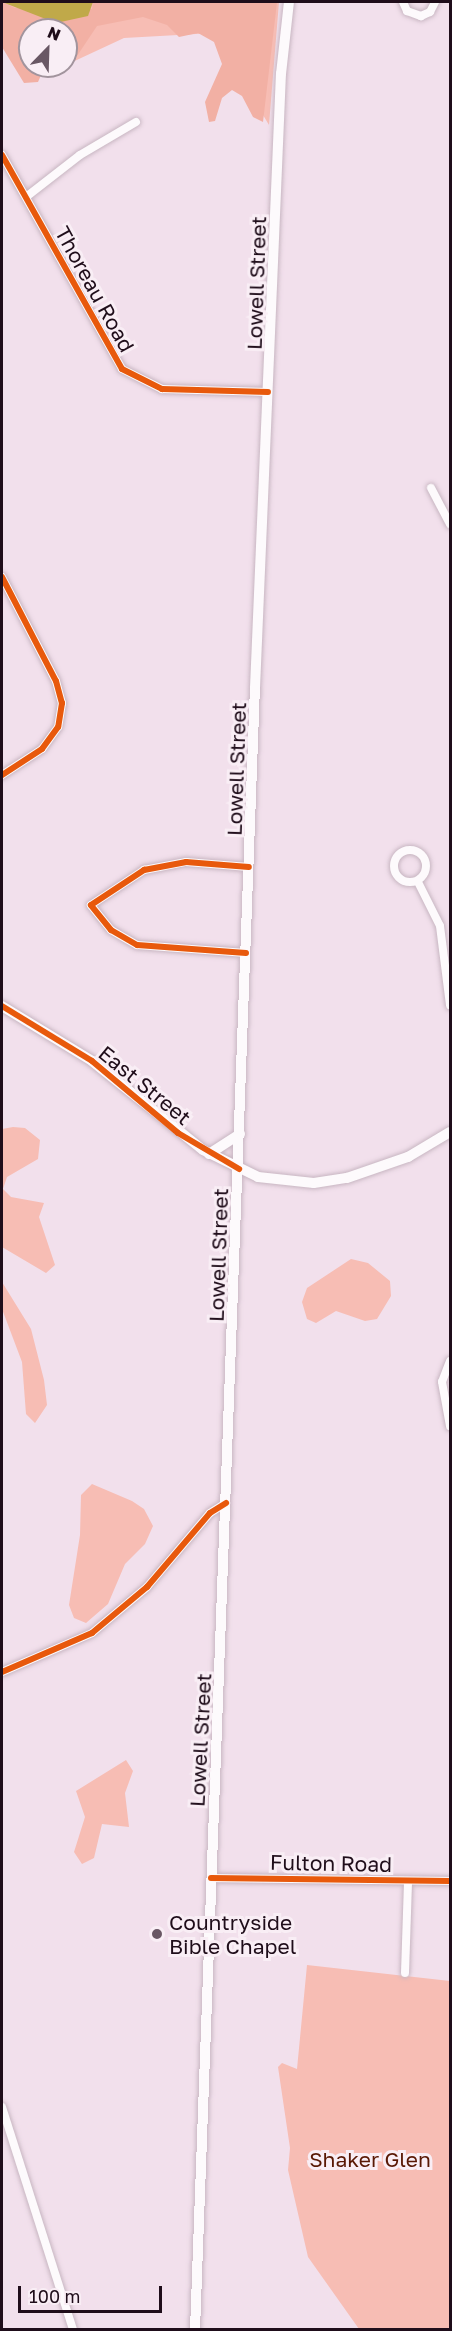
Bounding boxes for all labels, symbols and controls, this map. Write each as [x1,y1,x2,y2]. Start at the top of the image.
north arrow [18,18,78,78]
text: N [45,22,64,45]
street label: Lowell Street [241,216,271,350]
street label: Thoreau Road [50,222,140,356]
street label: Lowell Street [221,702,251,836]
street label: East Street [94,1040,196,1130]
street label: Lowell Street [203,1188,233,1322]
street label: Lowell Street [184,1672,216,1808]
street label: Fulton Road [270,1849,392,1877]
place label: Countryside Bible Chapel [169,1909,296,1959]
marker: Countryside Bible Chapel [150,1927,164,1941]
park label: Shaker Glen [309,2146,431,2172]
scale bar [21,2274,165,2312]
text: 100 m [29,2285,80,2307]

